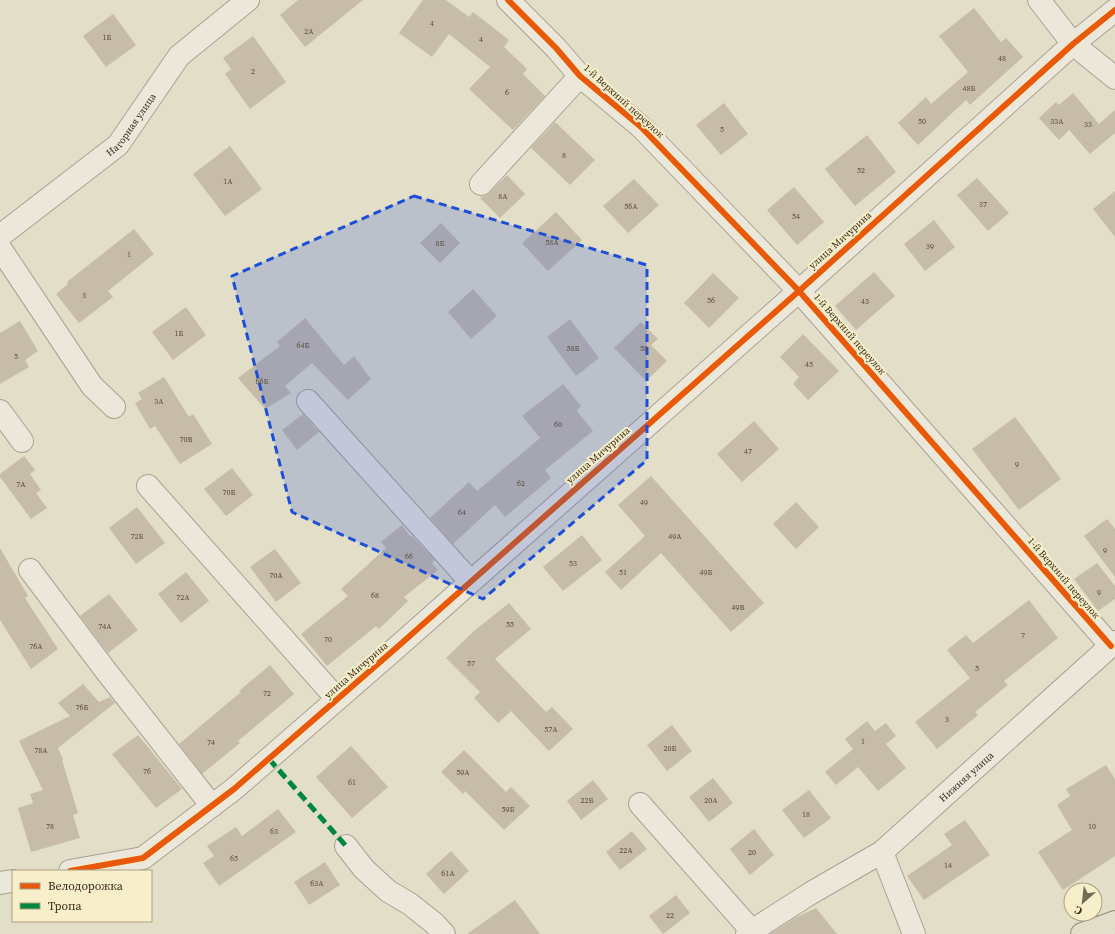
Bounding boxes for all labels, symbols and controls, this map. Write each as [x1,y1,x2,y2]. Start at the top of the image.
house number: 4 [430,18,434,29]
house number: 2А [304,26,314,37]
house number: 1Б [103,32,112,43]
house number: 4 [479,34,483,45]
house number: 48 [998,53,1006,64]
street label: 1-й Верхний переулок [581,61,667,141]
house number: 2 [251,66,255,77]
house number: 48Б [963,83,976,94]
house number: 6 [505,87,509,98]
street label: Нагорная улица [103,90,159,159]
house number: 50 [918,116,926,127]
house number: 33А [1050,116,1064,127]
house number: 33 [1084,119,1092,130]
house number: 5 [720,124,724,135]
house number: 8 [562,150,566,161]
house number: 52 [857,165,865,176]
house number: 1А [223,176,233,187]
house number: 8А [498,191,508,202]
house number: 37 [979,199,987,210]
house number: 56А [624,201,638,212]
street label: улица Мичурина [806,208,875,272]
house number: 54 [792,211,800,222]
house number: 58А [545,237,559,248]
house number: 8Б [436,238,445,249]
house number: 39 [926,241,934,252]
house number: 1 [127,249,131,260]
house number: 3 [82,290,86,301]
street label: 1-й Верхний переулок [811,291,889,378]
house number: 56 [707,295,715,306]
house number: 43 [861,296,869,307]
house number: 1Б [175,328,184,339]
house number: 64Б [297,340,310,351]
house number: 58Б [567,343,580,354]
house number: 58 [640,343,648,354]
house number: 5 [14,351,18,362]
house number: 45 [805,359,813,370]
house number: 66Б [256,376,269,387]
house number: 3А [154,396,164,407]
house number: 60 [554,419,562,430]
street label: улица Мичурина [564,423,633,486]
house number: 70В [179,434,193,445]
house number: 47 [744,446,752,457]
house number: 9 [1015,459,1019,470]
house number: 62 [517,478,525,489]
house number: 7А [16,479,26,490]
house number: 70Б [223,487,236,498]
house number: 49 [640,497,648,508]
house number: 64 [458,507,466,518]
house number: 72Б [131,531,144,542]
house number: 49А [668,531,682,542]
street label: 1-й Верхний переулок [1025,535,1103,622]
house number: 9 [1103,545,1107,556]
house number: 66 [405,551,413,562]
house number: 53 [569,558,577,569]
house number: 51 [619,567,627,578]
house number: 49Б [700,567,713,578]
house number: 70А [269,570,283,581]
house number: 9 [1097,587,1101,598]
house number: 68 [371,590,379,601]
house number: 72А [176,592,190,603]
house number: 49В [731,602,745,613]
house number: 55 [506,619,514,630]
house number: 74А [98,621,112,632]
house number: 7 [1021,630,1025,641]
house number: 70 [324,634,332,645]
street label: улица Мичурина [322,638,391,701]
house number: 76А [29,641,43,652]
house number: 57 [467,658,475,669]
house number: 5 [975,663,979,674]
house number: 72 [263,688,271,699]
house number: 76Б [76,702,89,713]
house number: 3 [945,714,949,725]
house number: 57А [544,724,558,735]
house number: 1 [861,736,865,747]
house number: 74 [207,737,215,748]
house number: 20Б [664,743,677,754]
house number: 78А [34,745,48,756]
street label: Нижняя улица [936,748,997,804]
house number: 76 [143,766,151,777]
house number: 59А [456,767,470,778]
house number: 61 [348,777,356,788]
house number: 22Б [581,795,594,806]
house number: 20А [704,795,718,806]
house number: 59Б [502,804,515,815]
house number: 18 [802,809,810,820]
house number: 78 [46,821,54,832]
house number: 10 [1088,821,1096,832]
house number: 63 [270,826,278,837]
house number: 22А [619,845,633,856]
house number: 20 [748,847,756,858]
house number: 65 [230,853,238,864]
house number: 14 [944,860,952,871]
house number: 61А [441,868,455,879]
legend [12,870,152,922]
text: Велодорожка [48,878,124,894]
house number: 63А [310,878,324,889]
north arrow [1063,882,1103,922]
text: Тропа [48,898,83,914]
text: С [1072,902,1085,919]
house number: 22 [666,910,674,921]

